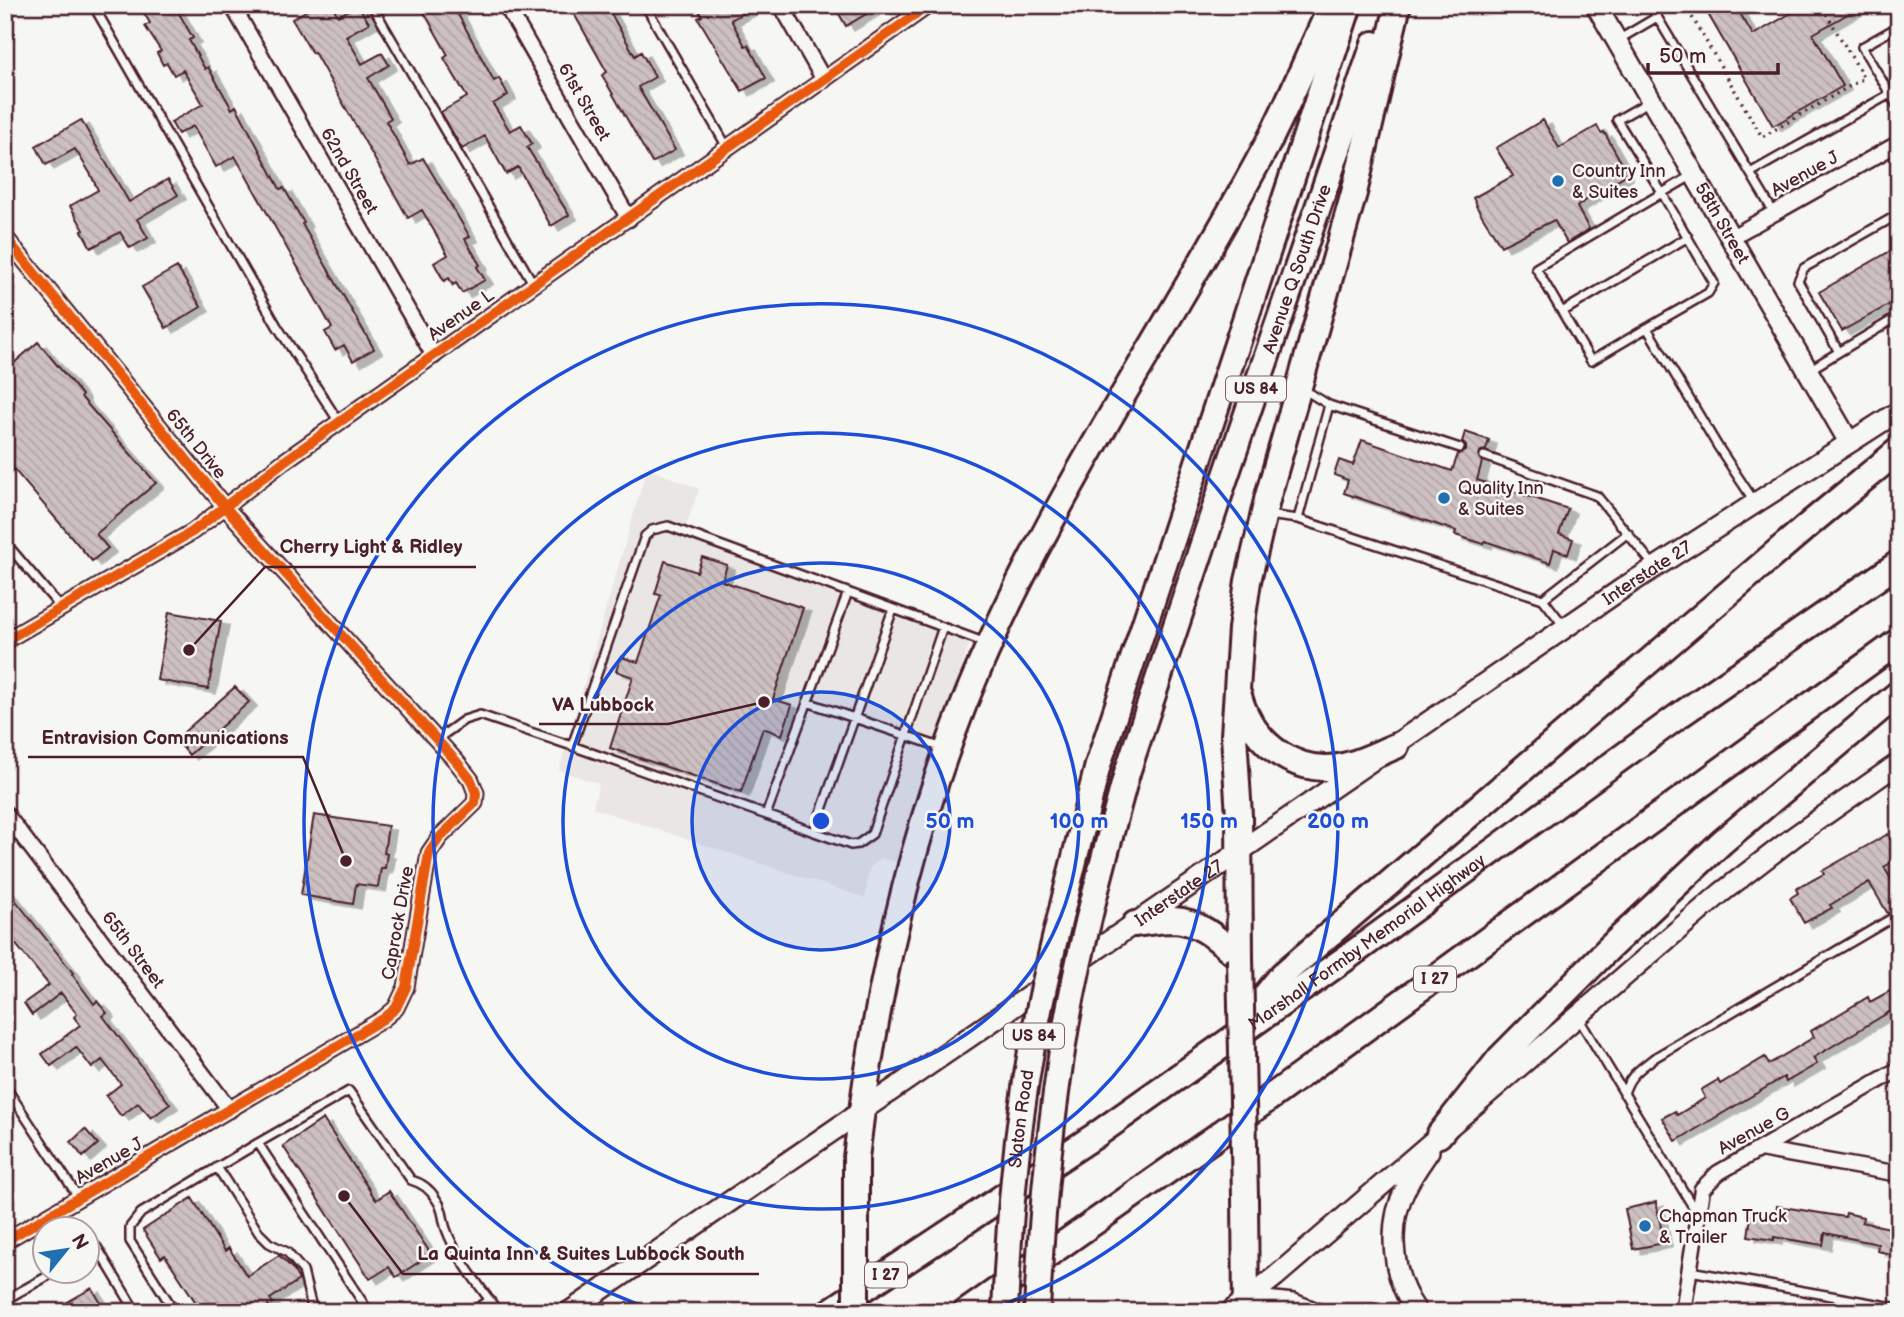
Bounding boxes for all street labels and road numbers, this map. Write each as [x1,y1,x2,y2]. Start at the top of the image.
street label: 61st Street [553,59,615,145]
street label: 62nd Street [316,124,382,218]
street label: Avenue J [1768,147,1843,201]
street label: 58th Street [1691,179,1754,268]
street label: Avenue Q South Drive [1258,181,1336,356]
street label: Avenue L [424,284,499,345]
road number: US 84 [1226,376,1286,402]
street label: 65th Drive [161,405,231,483]
street label: Interstate 27 [1598,536,1696,610]
street label: Marshall Formby Memorial Highway [1244,849,1490,1034]
street label: Interstate 27 [1131,855,1227,931]
street label: Caprock Drive [378,864,418,982]
street label: 65th Street [97,907,169,993]
road number: I 27 [1414,967,1456,992]
road number: US 84 [1004,1024,1064,1048]
street label: Slaton Road [1004,1068,1038,1169]
street label: Avenue G [1714,1103,1794,1159]
street label: Avenue J [72,1133,147,1189]
road number: I 27 [865,1262,907,1288]

